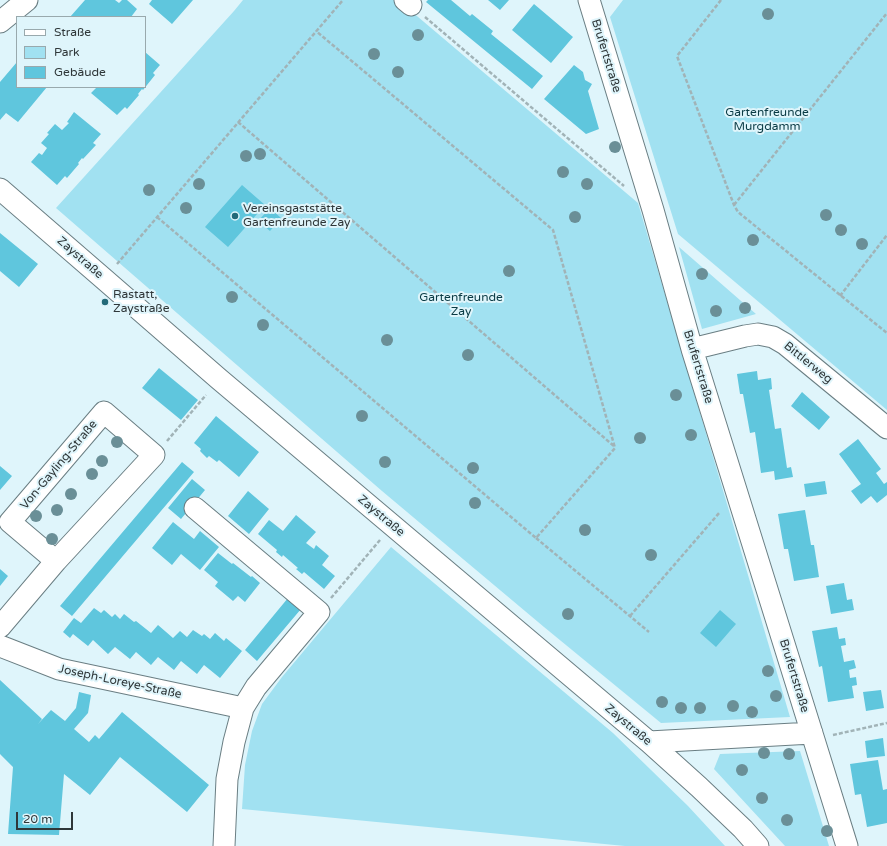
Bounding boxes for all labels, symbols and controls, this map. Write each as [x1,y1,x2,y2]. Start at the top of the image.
legend [16,16,146,88]
street label: Brufertstraße [588,18,624,94]
text: Straße [54,25,91,39]
text: Park [54,45,80,59]
text: Gebäude [54,65,106,79]
park label: Gartenfreunde Murgdamm [725,106,809,134]
place label: Vereinsgaststätte Gartenfreunde Zay [243,202,350,230]
marker: Vereinsgaststätte Gartenfreunde Zay [230,211,240,221]
street label: Zaystraße [54,234,106,282]
place label: Rastatt, Zaystraße [113,288,169,316]
park label: Gartenfreunde Zay [419,291,503,319]
marker: Rastatt, Zaystraße [100,297,110,307]
street label: Brufertstraße [680,329,716,405]
street label: Bittlerweg [781,339,835,387]
street label: Von-Gayling-Straße [17,417,101,513]
street label: Zaystraße [355,492,407,540]
street label: Brufertstraße [776,638,812,714]
street label: Joseph-Loreye-Straße [57,662,183,702]
street label: Zaystraße [602,701,654,749]
scale bar [18,804,75,830]
text: 20 m [23,812,52,826]

